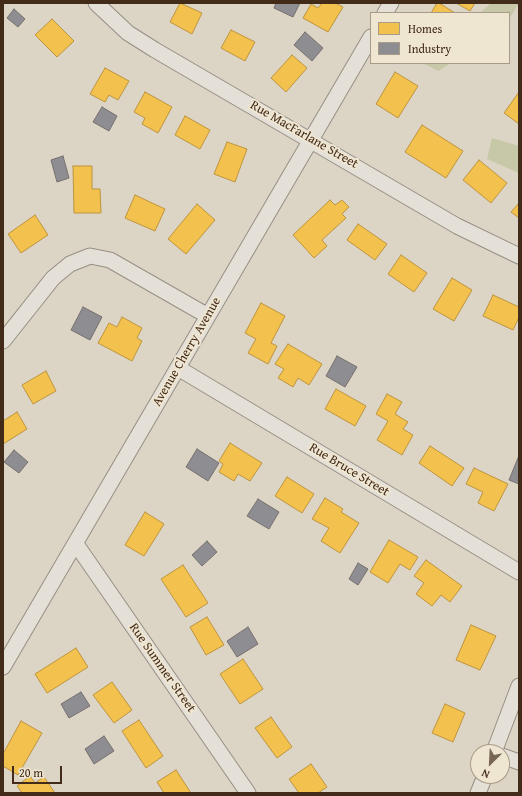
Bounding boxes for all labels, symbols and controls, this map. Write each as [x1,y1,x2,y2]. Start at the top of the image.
legend [370,12,510,64]
text: Homes [408,20,442,37]
text: Industry [408,40,451,57]
street label: Rue MacFarlane Street [247,98,361,172]
street label: Avenue Cherry Avenue [149,295,225,409]
street label: Rue Bruce Street [306,440,392,500]
street label: Rue Summer Street [125,620,199,716]
north arrow [470,744,510,784]
scale bar [14,758,64,784]
text: 20 m [19,764,43,781]
text: N [479,765,492,783]

